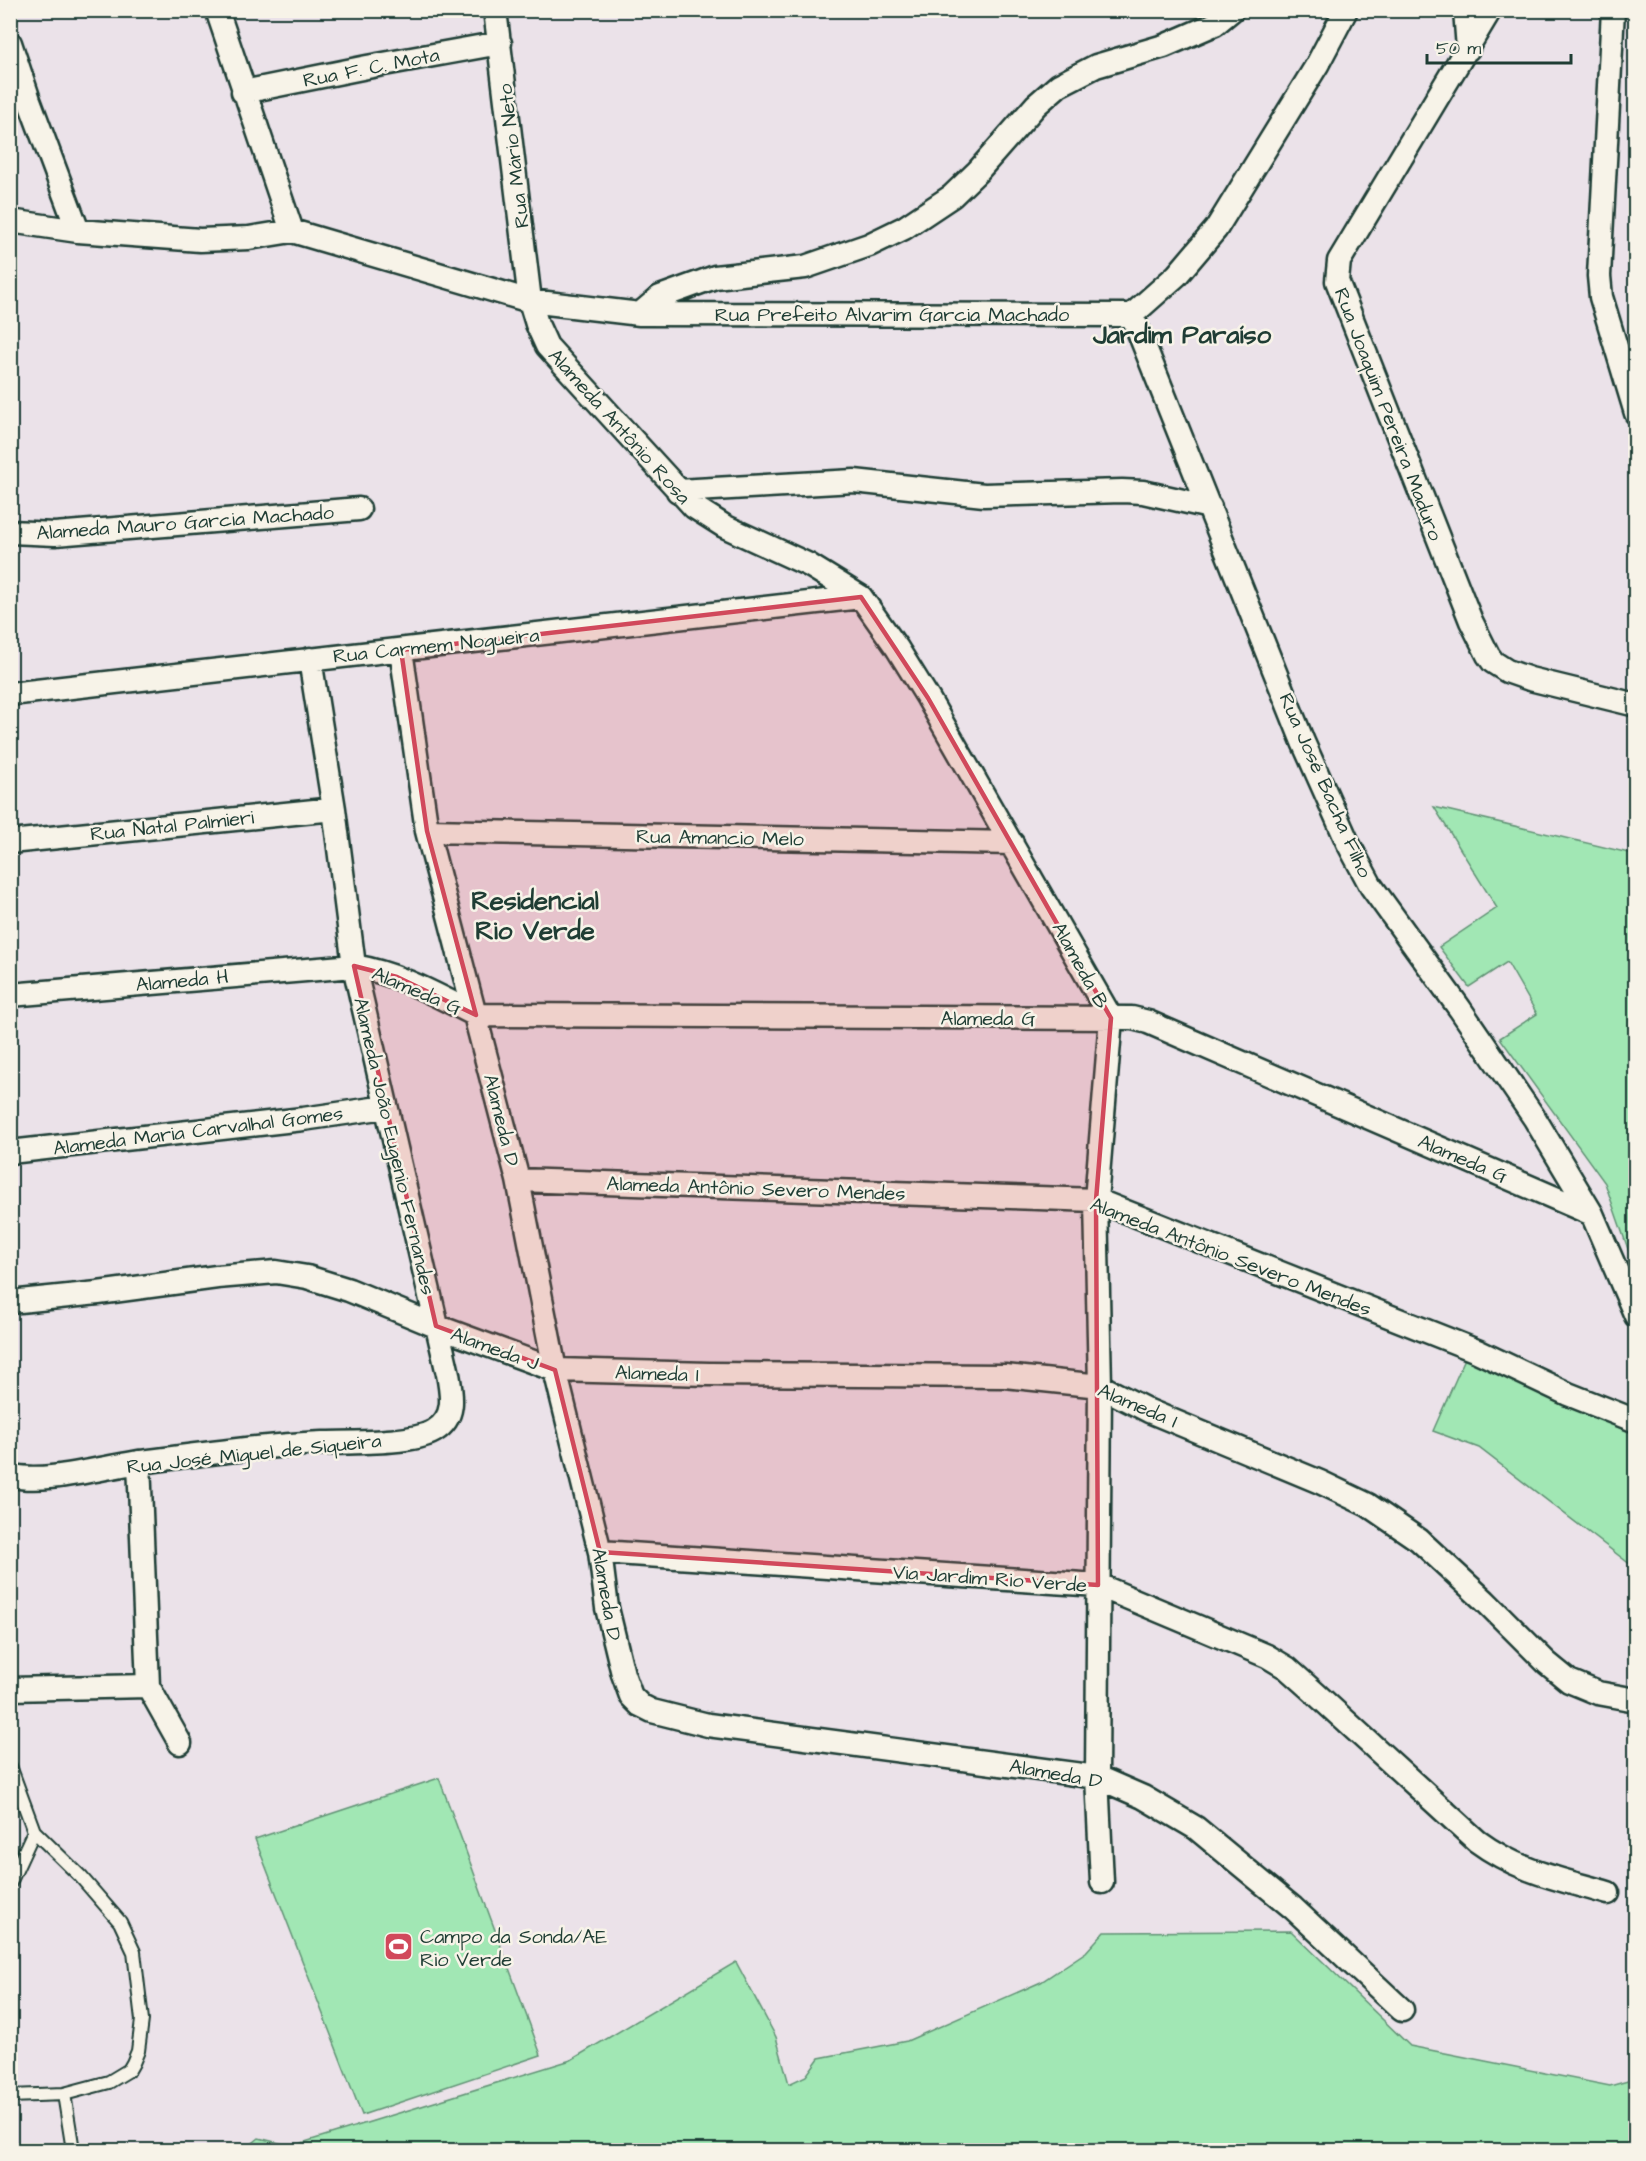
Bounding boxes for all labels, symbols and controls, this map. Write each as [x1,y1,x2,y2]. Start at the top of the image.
scale bar [1427,27,1571,65]
text: 50 m [1436,36,1481,61]
street label: Rua F. C. Mota [301,41,442,95]
street label: Rua Mário Neto [491,82,537,230]
street label: Rua Joaquim Pereira Maduro [1327,284,1449,545]
street label: Rua Prefeito Alvarim Garcia Machado [715,301,1069,329]
district label: Jardim Paraíso [1092,317,1271,353]
street label: Alameda Antônio Rosa [542,343,697,511]
street label: Alameda Mauro Garcia Machado [35,499,335,547]
street label: Rua Carmem Nogueira [332,621,541,672]
street label: Rua José Bacha Filho [1272,689,1378,882]
street label: Rua Natal Palmieri [89,803,255,849]
street label: Rua Amancio Melo [636,823,804,853]
district label: Residencial Rio Verde [471,883,599,949]
street label: Alameda B [1045,917,1115,1014]
street label: Alameda G [368,960,466,1022]
street label: Alameda H [135,963,230,999]
street label: Alameda João Eugenio Fernandes [345,995,442,1298]
street label: Alameda G [941,1005,1036,1033]
street label: Alameda D [476,1071,526,1169]
street label: Alameda Maria Carvalhal Gomes [52,1099,345,1163]
street label: Alameda G [1414,1128,1512,1190]
street label: Alameda Antônio Severo Mendes [606,1170,906,1208]
street label: Alameda Antônio Severo Mendes [1086,1190,1375,1324]
street label: Alameda J [447,1320,543,1378]
street label: Alameda I [615,1359,699,1389]
street label: Alameda I [1093,1377,1182,1435]
street label: Rua José Miguel de Siqueira [125,1427,383,1482]
street label: Alameda D [584,1545,628,1643]
street label: Via Jardim Rio Verde [892,1558,1088,1600]
street label: Alameda D [1007,1752,1105,1796]
place label: Campo da Sonda/AE Rio Verde [420,1923,607,1974]
sports icon: Campo da Sonda/AE Rio Verde [383,1931,415,1963]

